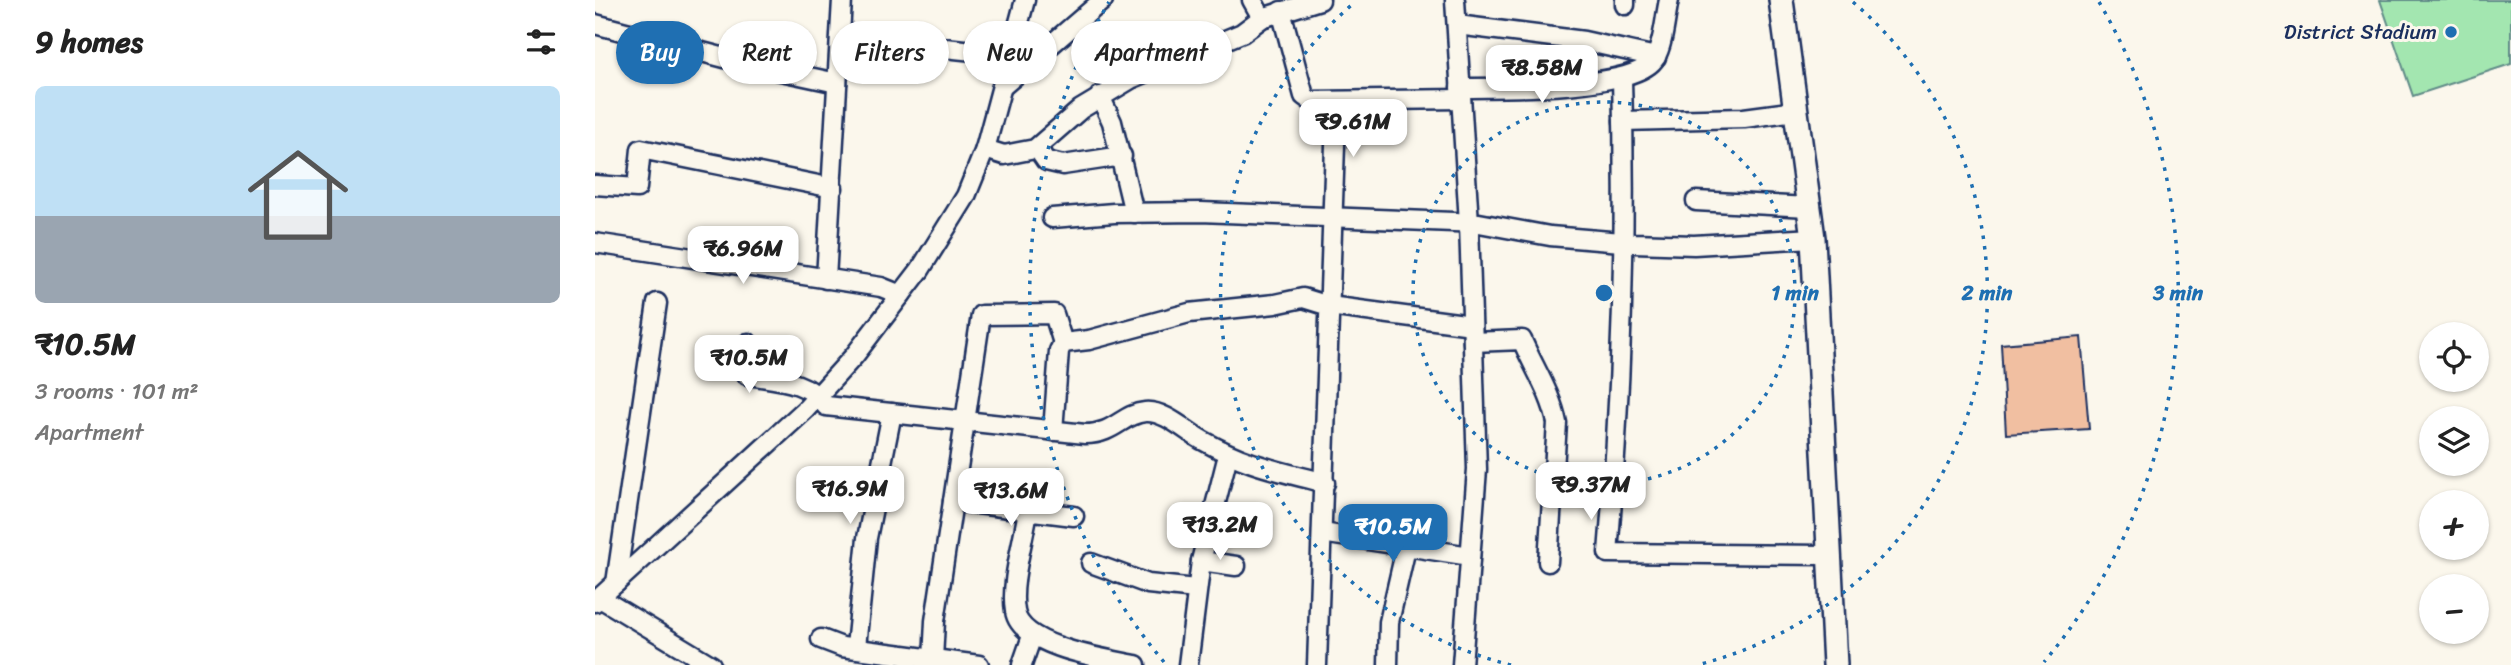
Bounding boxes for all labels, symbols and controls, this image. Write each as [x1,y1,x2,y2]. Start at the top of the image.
place label: District Stadium [2284,13,2437,51]
text: 9 homes [35,15,143,69]
chip: Buy [616,21,704,84]
chip: Rent [718,21,817,84]
chip: Filters [831,21,949,84]
chip: New [963,21,1057,84]
chip: Apartment [1071,21,1232,84]
icon: filters [522,23,560,61]
marker: District Stadium [2443,24,2459,40]
pin: ₹8.58M [1485,46,1599,105]
text: ₹8.58M [1502,47,1582,88]
pin: ₹9.61M [1296,100,1410,159]
text: ₹9.61M [1315,101,1391,142]
icon: home [235,132,361,258]
pin: ₹6.96M [686,226,800,286]
text: ₹6.96M [704,228,782,269]
text: 1 min [1771,274,1820,312]
text: 2 min [1961,274,2013,312]
text: 3 min [2152,274,2204,312]
centre of rings [1592,281,1616,305]
text: ₹10.5M [35,317,136,371]
map controls [2419,322,2489,644]
button: locate [2419,322,2489,392]
pin: ₹10.5M [692,336,806,395]
text: ₹10.5M [710,337,788,378]
text: 3 rooms · 101 m² [35,371,199,412]
button: layers [2419,406,2489,476]
text: Apartment [35,412,144,453]
pin: ₹9.37M [1534,462,1648,522]
text: ₹9.37M [1552,464,1630,505]
pin: ₹16.9M [793,466,907,526]
text: ₹16.9M [812,468,888,509]
pin: ₹13.6M [954,468,1068,528]
text: ₹13.6M [974,470,1048,511]
button: + [2419,490,2489,560]
pin: ₹13.2M [1163,503,1277,562]
text: ₹13.2M [1183,504,1257,545]
pin: ₹10.5M [1336,504,1450,564]
text: ₹10.5M [1354,506,1432,547]
button: − [2419,574,2489,644]

